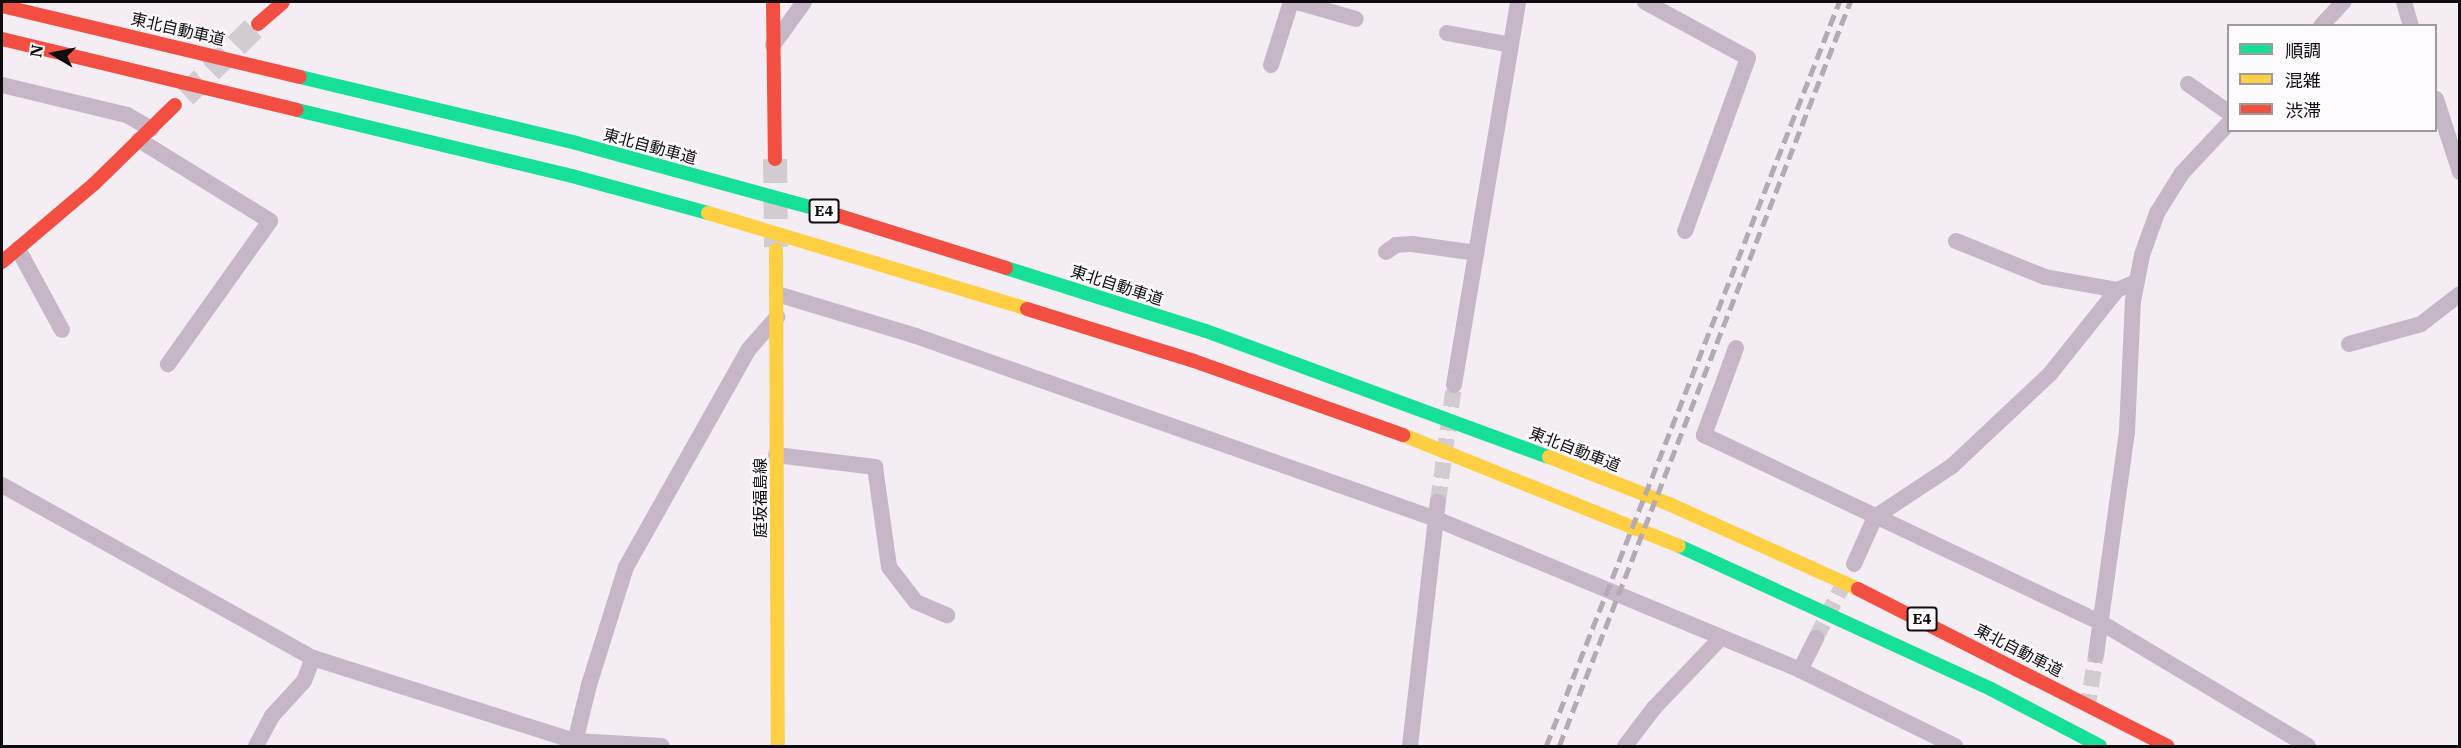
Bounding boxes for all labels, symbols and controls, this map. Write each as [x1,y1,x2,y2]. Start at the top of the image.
street label: 東北自動車道 [129,9,227,49]
north arrow [24,24,84,84]
legend [2227,24,2437,132]
text: 順調 [2285,39,2321,62]
text: N [25,43,47,59]
text: 混雑 [2285,69,2321,92]
text: 渋滞 [2285,99,2321,122]
street label: 東北自動車道 [601,124,699,168]
road number: E4 [808,199,840,223]
street label: 東北自動車道 [1068,261,1166,309]
street label: 東北自動車道 [1527,423,1623,475]
street label: 庭坂福島線 [750,458,770,538]
road number: E4 [1906,607,1938,631]
street label: 東北自動車道 [1972,620,2066,680]

